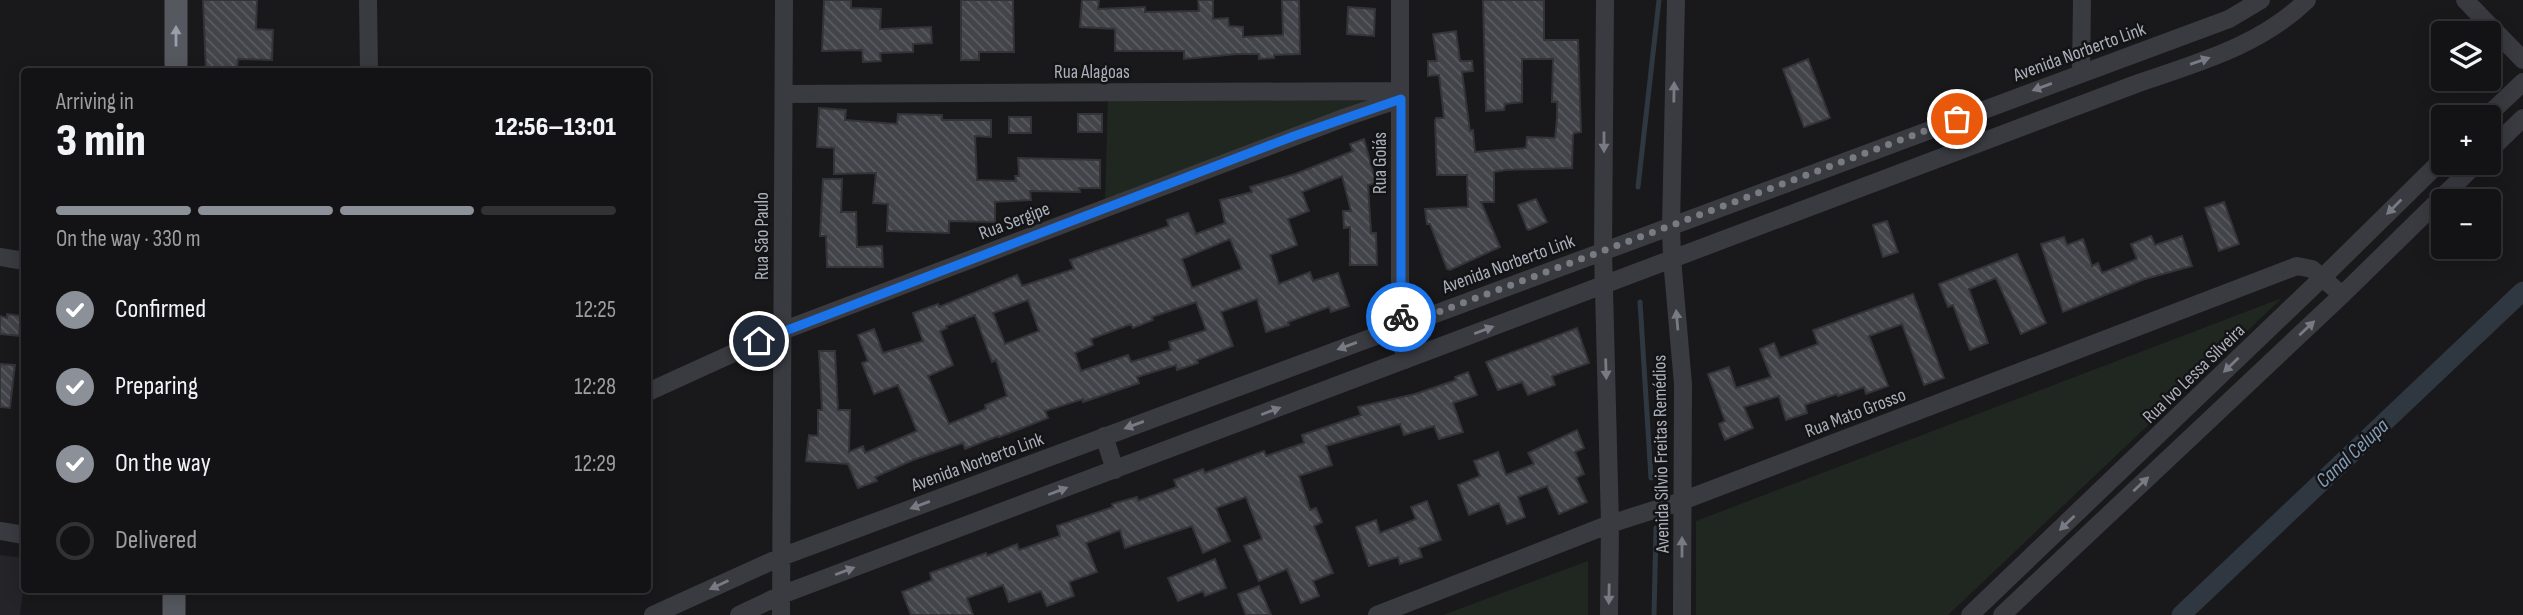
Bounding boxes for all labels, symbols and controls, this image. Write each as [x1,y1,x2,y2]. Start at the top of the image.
street label: Avenida Norberto Link [2009,18,2150,87]
map controls [2431,21,2501,259]
button: layers [2431,21,2501,91]
one-way arrow [170,25,182,47]
one-way arrow [2190,55,2211,66]
street label: Rua Alagoas [1054,61,1130,84]
one-way arrow [1668,81,1680,103]
one-way arrow [2032,82,2053,93]
text: Arriving in [56,88,134,116]
pin [1927,89,1987,149]
icon: bag [1938,100,1976,138]
button: + [2431,105,2501,175]
text: 12:56–13:01 [495,112,616,143]
text: 3 min [56,114,146,169]
one-way arrow [1598,131,1610,153]
street label: Rua Goiás [1369,132,1392,194]
button: − [2431,189,2501,259]
street label: Rua São Paulo [751,192,774,280]
street label: Rua Sergipe [976,197,1053,245]
one-way arrow [2387,198,2403,215]
text: On the way · 330 m [56,225,201,253]
street label: Avenida Norberto Link [1438,230,1579,299]
courier [1366,282,1436,352]
icon: check [56,291,94,329]
text: Confirmed [115,294,206,325]
text: 12:25 [575,296,616,324]
icon: bike [1382,298,1420,336]
one-way arrow [1671,308,1682,330]
pin [729,311,789,371]
street label: Rua Ivo Lessa Silveira [2138,320,2250,429]
one-way arrow [2298,321,2315,337]
icon: home [740,322,778,360]
one-way arrow [1473,325,1494,336]
one-way arrow [1336,341,1357,352]
street label: Avenida Sílvio Freitas Remédios [1648,355,1675,554]
one-way arrow [2223,357,2240,373]
one-way arrow [1601,358,1612,380]
icon: check [56,368,94,406]
text: Preparing [115,371,198,402]
text: 12:28 [574,373,616,401]
street label: Rua Mato Grosso [1802,384,1909,443]
one-way arrow [1260,405,1281,416]
water label: Canal Celupa [2311,413,2394,493]
one-way arrow [1123,420,1144,431]
street label: Avenida Norberto Link [907,428,1048,497]
icon: check [56,445,94,483]
text: On the way [115,448,211,479]
text: 12:29 [574,450,616,478]
one-way arrow [2132,477,2149,493]
one-way arrow [1048,485,1069,496]
one-way arrow [910,499,931,510]
one-way arrow [2059,514,2076,530]
text: Delivered [115,525,197,556]
one-way arrow [1676,536,1688,558]
one-way arrow [835,565,856,576]
one-way arrow [709,579,729,591]
one-way arrow [1604,583,1615,605]

